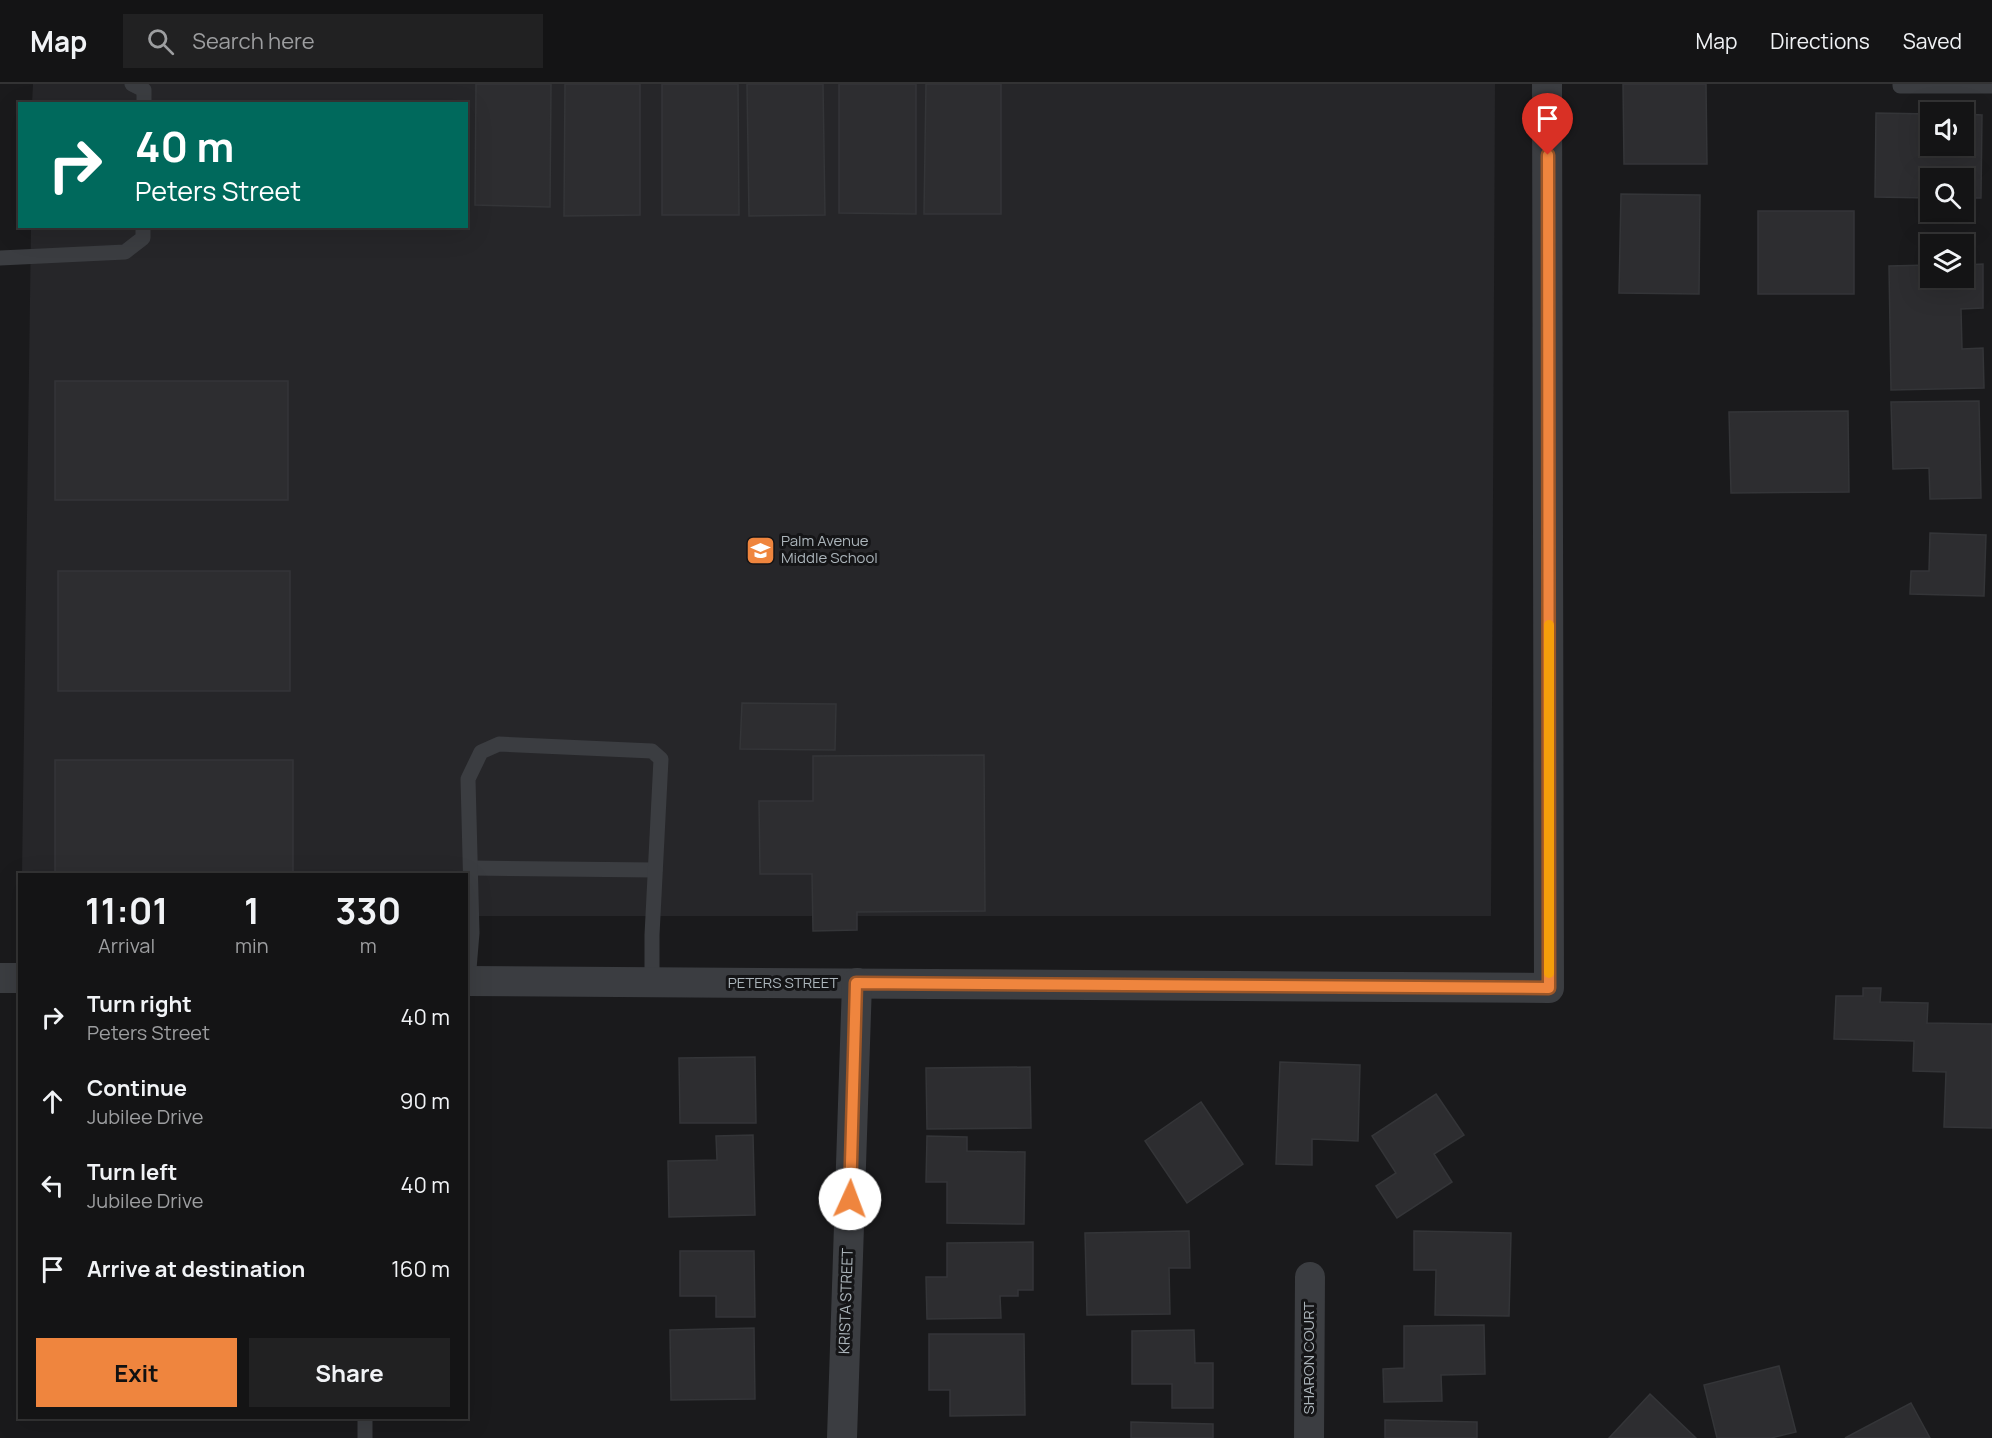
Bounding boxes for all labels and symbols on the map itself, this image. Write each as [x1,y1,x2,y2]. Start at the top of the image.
pin [1522,93,1573,155]
place label: Palm Avenue Middle School [781,530,878,568]
school or university icon: Palm Avenue Middle School [744,534,776,566]
street label: PETERS STREET [728,972,838,993]
position arrow [818,1167,882,1231]
street label: KRISTA STREET [833,1248,858,1354]
street label: SHARON COURT [1298,1301,1319,1415]

